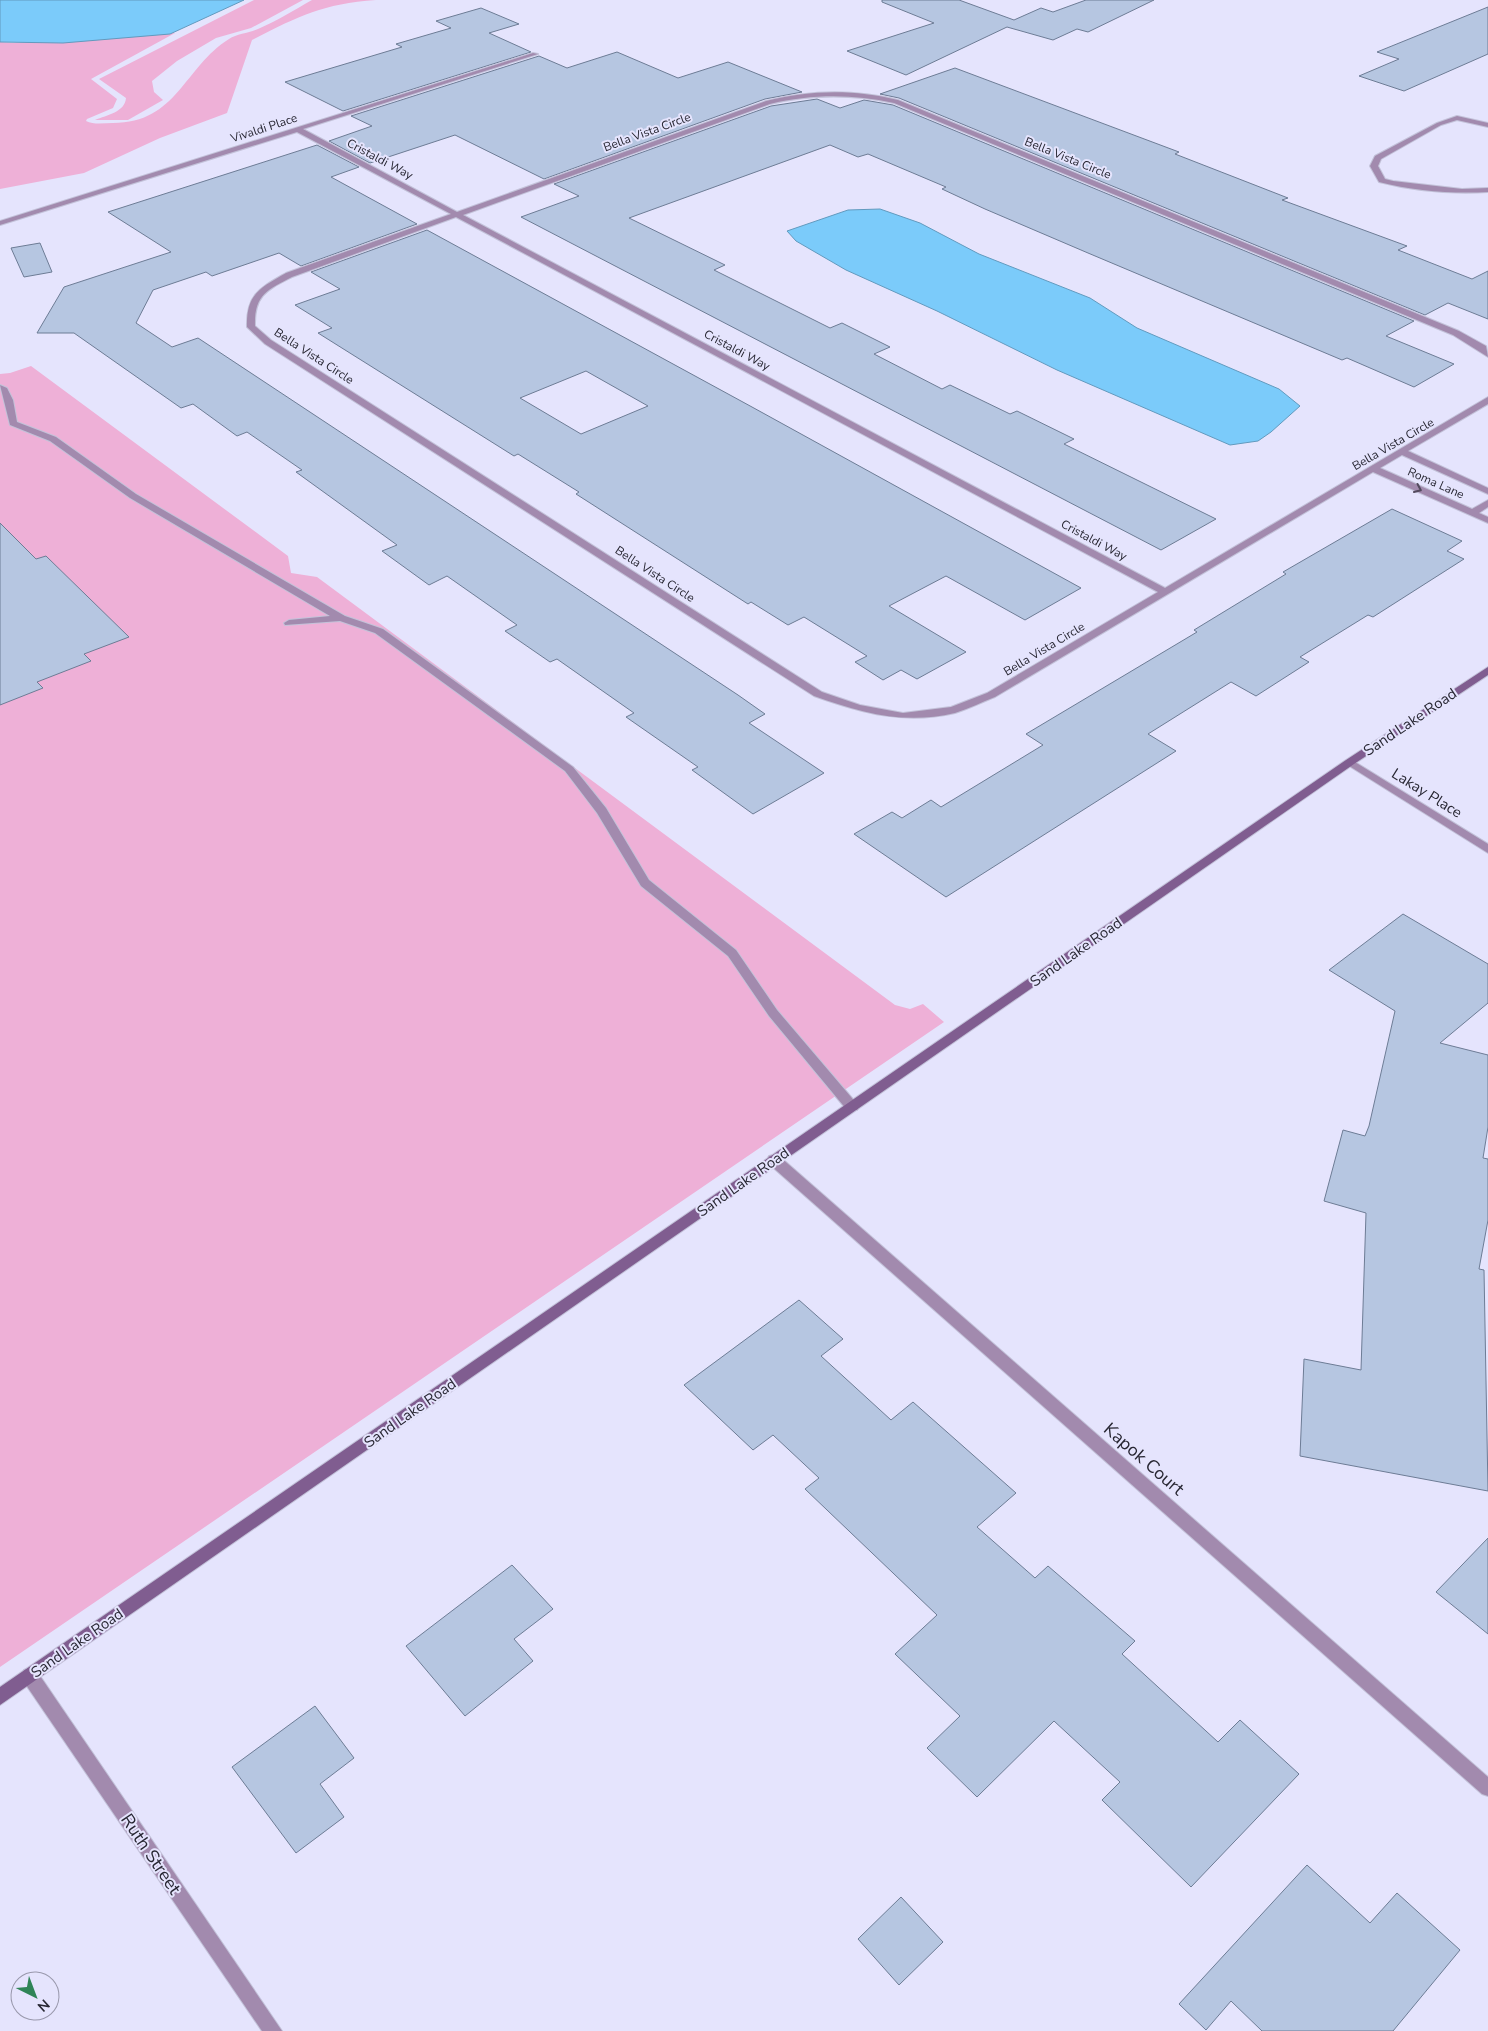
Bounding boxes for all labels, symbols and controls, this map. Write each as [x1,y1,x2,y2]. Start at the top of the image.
street label: Bella Vista Circle [601,109,693,155]
street label: Vivaldi Place [228,110,299,147]
street label: Bella Vista Circle [1022,133,1114,183]
street label: Cristaldi Way [344,135,417,184]
street label: Bella Vista Circle [271,324,357,388]
street label: Cristaldi Way [701,326,774,375]
street label: Bella Vista Circle [1349,414,1437,474]
street label: Roma Lane [1405,463,1467,503]
one-way arrow [1413,483,1422,494]
street label: Cristaldi Way [1058,516,1131,565]
street label: Bella Vista Circle [612,542,698,606]
street label: Bella Vista Circle [1000,618,1088,680]
street label: Sand Lake Road [1359,683,1461,761]
street label: Lakay Place [1388,763,1466,823]
street label: Sand Lake Road [1026,913,1126,991]
street label: Sand Lake Road [693,1143,793,1221]
street label: Sand Lake Road [360,1374,460,1452]
street label: Kapok Court [1098,1417,1190,1501]
street label: Sand Lake Road [27,1604,127,1682]
street label: Ruth Street [115,1809,187,1900]
north arrow [10,1971,60,2021]
text: N [33,1995,54,2016]

